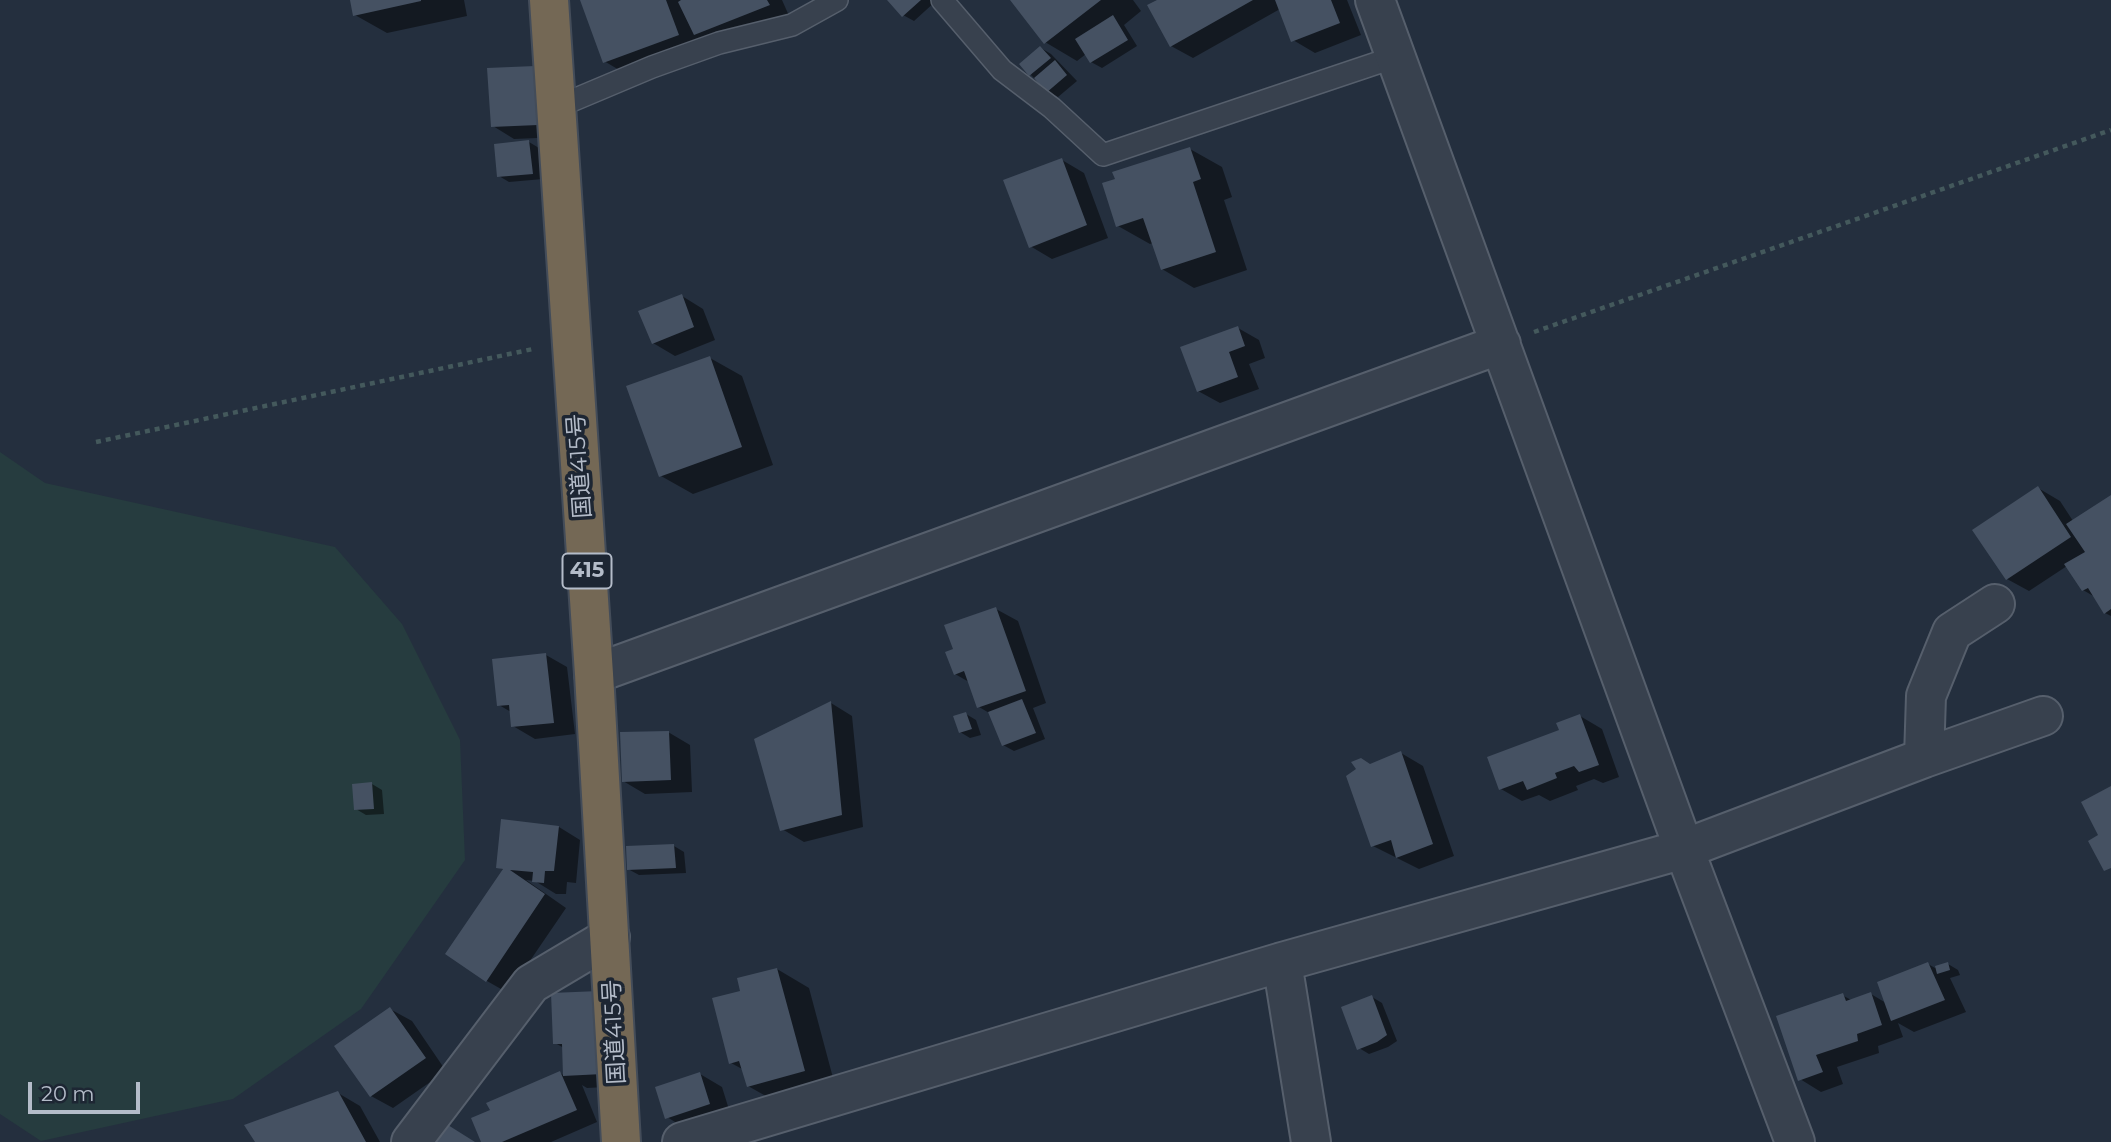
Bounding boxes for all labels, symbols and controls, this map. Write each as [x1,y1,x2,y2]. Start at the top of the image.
street label: 国道415号 [563,413,597,519]
road number: 415 [562,554,612,588]
street label: 国道415号 [598,979,632,1085]
scale bar [32,1068,144,1112]
text: 20 m [41,1081,95,1106]

